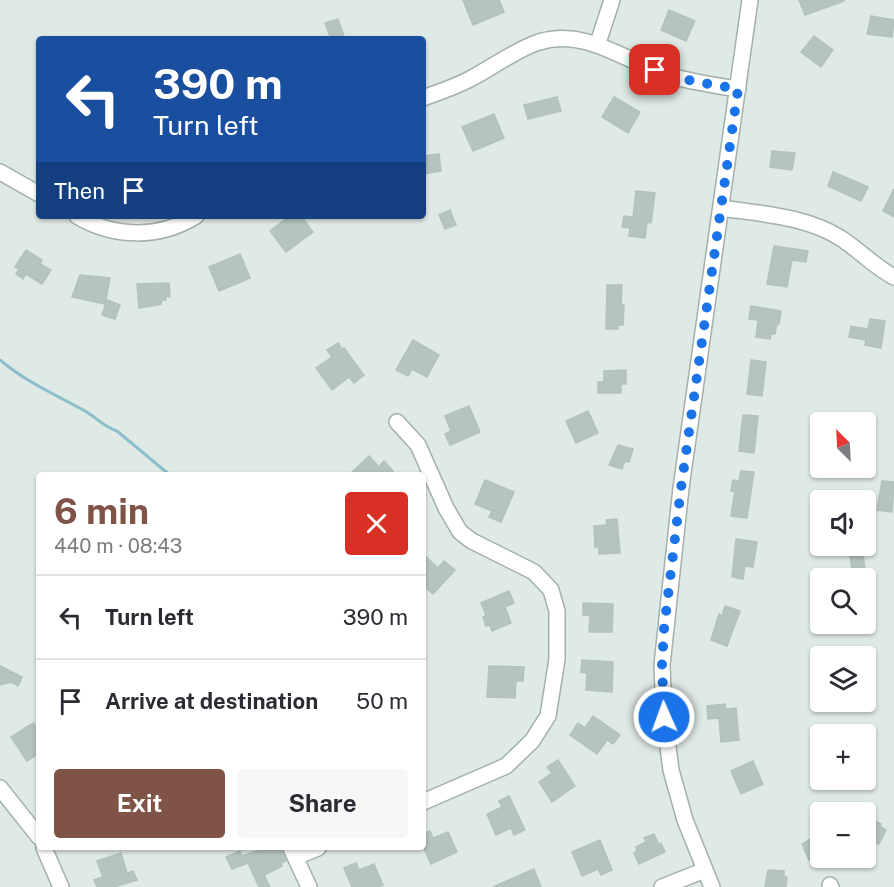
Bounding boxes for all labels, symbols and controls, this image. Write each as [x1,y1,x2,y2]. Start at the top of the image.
pin [629,44,680,95]
icon: arrive [638,53,671,86]
text: 390 m [153,59,283,108]
icon: left [54,60,132,138]
text: Turn left [153,109,259,141]
icon: arrive [117,174,150,207]
text: Then [54,178,105,204]
north arrow [810,412,876,478]
map controls [810,412,876,868]
text: 6 min [54,490,149,532]
button: sound [810,490,876,556]
button: close [345,492,408,555]
text: 440 m · 08:43 [54,534,182,558]
button: search [810,568,876,634]
icon: left [54,601,87,634]
text: Turn left [105,604,194,630]
text: 390 m [343,604,408,630]
button: layers [810,646,876,712]
icon: arrive [54,685,87,718]
position arrow [632,685,696,749]
text: Arrive at destination [105,688,318,714]
text: 50 m [356,688,408,714]
button: + [810,724,876,790]
button: Exit [54,769,225,838]
button: Share [237,769,408,838]
button: − [810,802,876,868]

